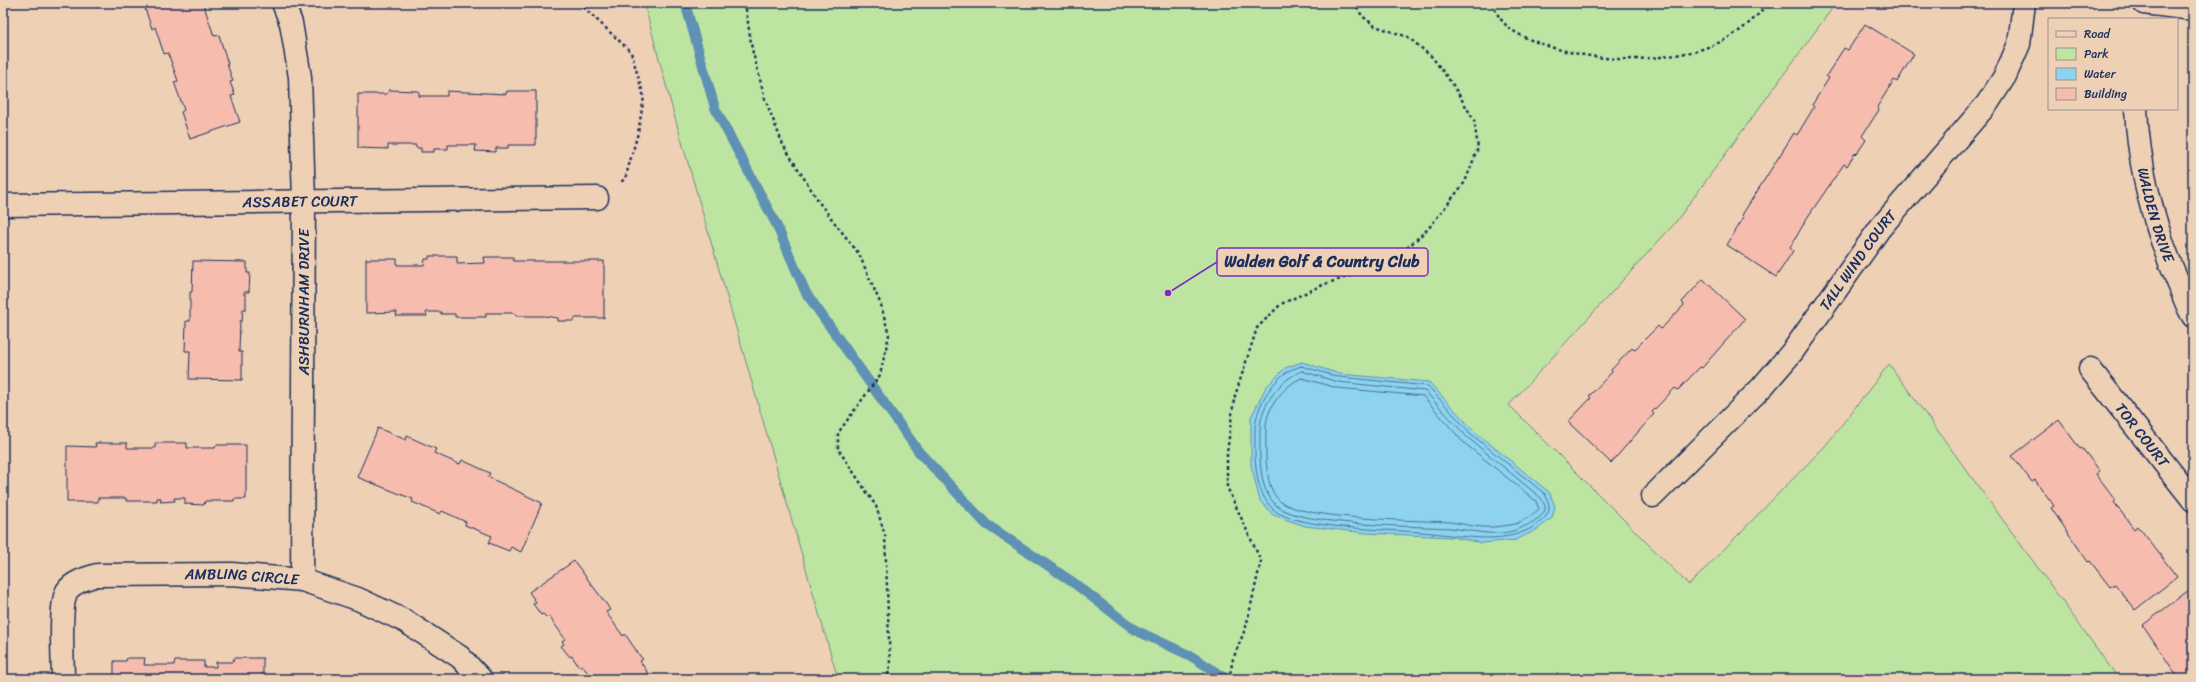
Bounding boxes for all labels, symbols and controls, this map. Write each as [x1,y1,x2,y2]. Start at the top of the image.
legend [2048,18,2178,110]
text: Road [2084,23,2111,45]
text: Park [2084,43,2109,65]
text: Water [2084,63,2117,85]
text: Building [2084,83,2127,105]
street label: WALDEN DRIVE [2130,165,2182,268]
street label: ASSABET COURT [241,188,359,215]
street label: TALL WIND COURT [1812,203,1904,316]
street label: ASHBURNHAM DRIVE [291,227,317,376]
text: Walden Golf & Country Club [1224,247,1420,276]
callout: Walden Golf & Country Club [1217,248,1428,276]
street label: TOR COURT [2108,397,2176,474]
street label: AMBLING CIRCLE [184,561,301,593]

